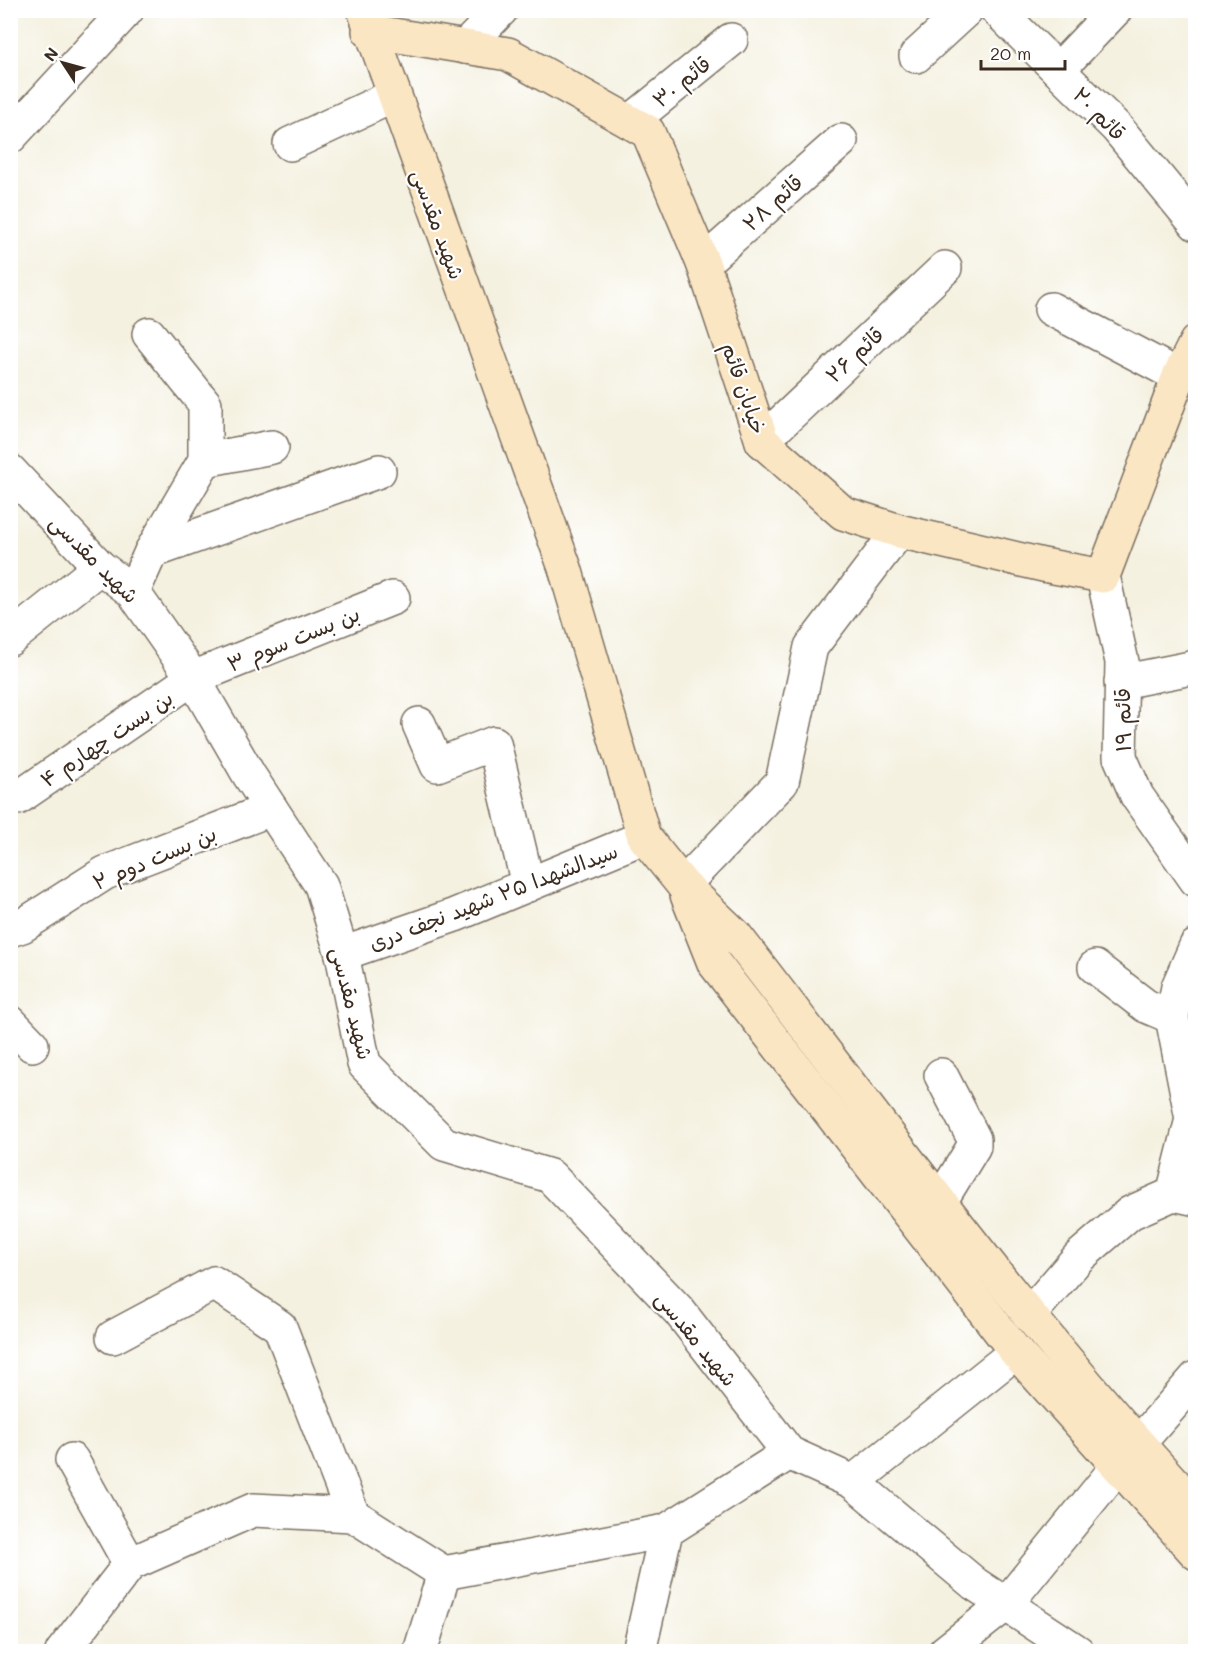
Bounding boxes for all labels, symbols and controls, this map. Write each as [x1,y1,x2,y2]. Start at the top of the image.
north arrow [33,33,93,93]
scale bar [981,33,1065,71]
text: 20 m [990,41,1031,65]
text: N [38,43,63,65]
street label: قائم ۳۰ [646,49,718,116]
street label: قائم ۲۰ [1065,80,1132,148]
street label: شهید مقدسی [405,165,471,283]
street label: قائم ۲۸ [736,168,811,239]
street label: قائم ۲۶ [819,320,892,391]
street label: خیابان قائم [713,339,773,439]
street label: شهید مقدسی [43,508,145,610]
street label: بن بست سوم ۳ [223,599,365,681]
street label: بن بست چهارم ۴ [34,684,180,796]
street label: قائم ۱۹ [1108,688,1140,752]
street label: بن بست دوم ۲ [88,819,222,899]
street label: سیدالشهدا ۲۵ شهید نجف دری [365,836,621,956]
street label: شهید مقدسی [324,944,380,1063]
street label: شهید مقدسی [649,1285,744,1393]

